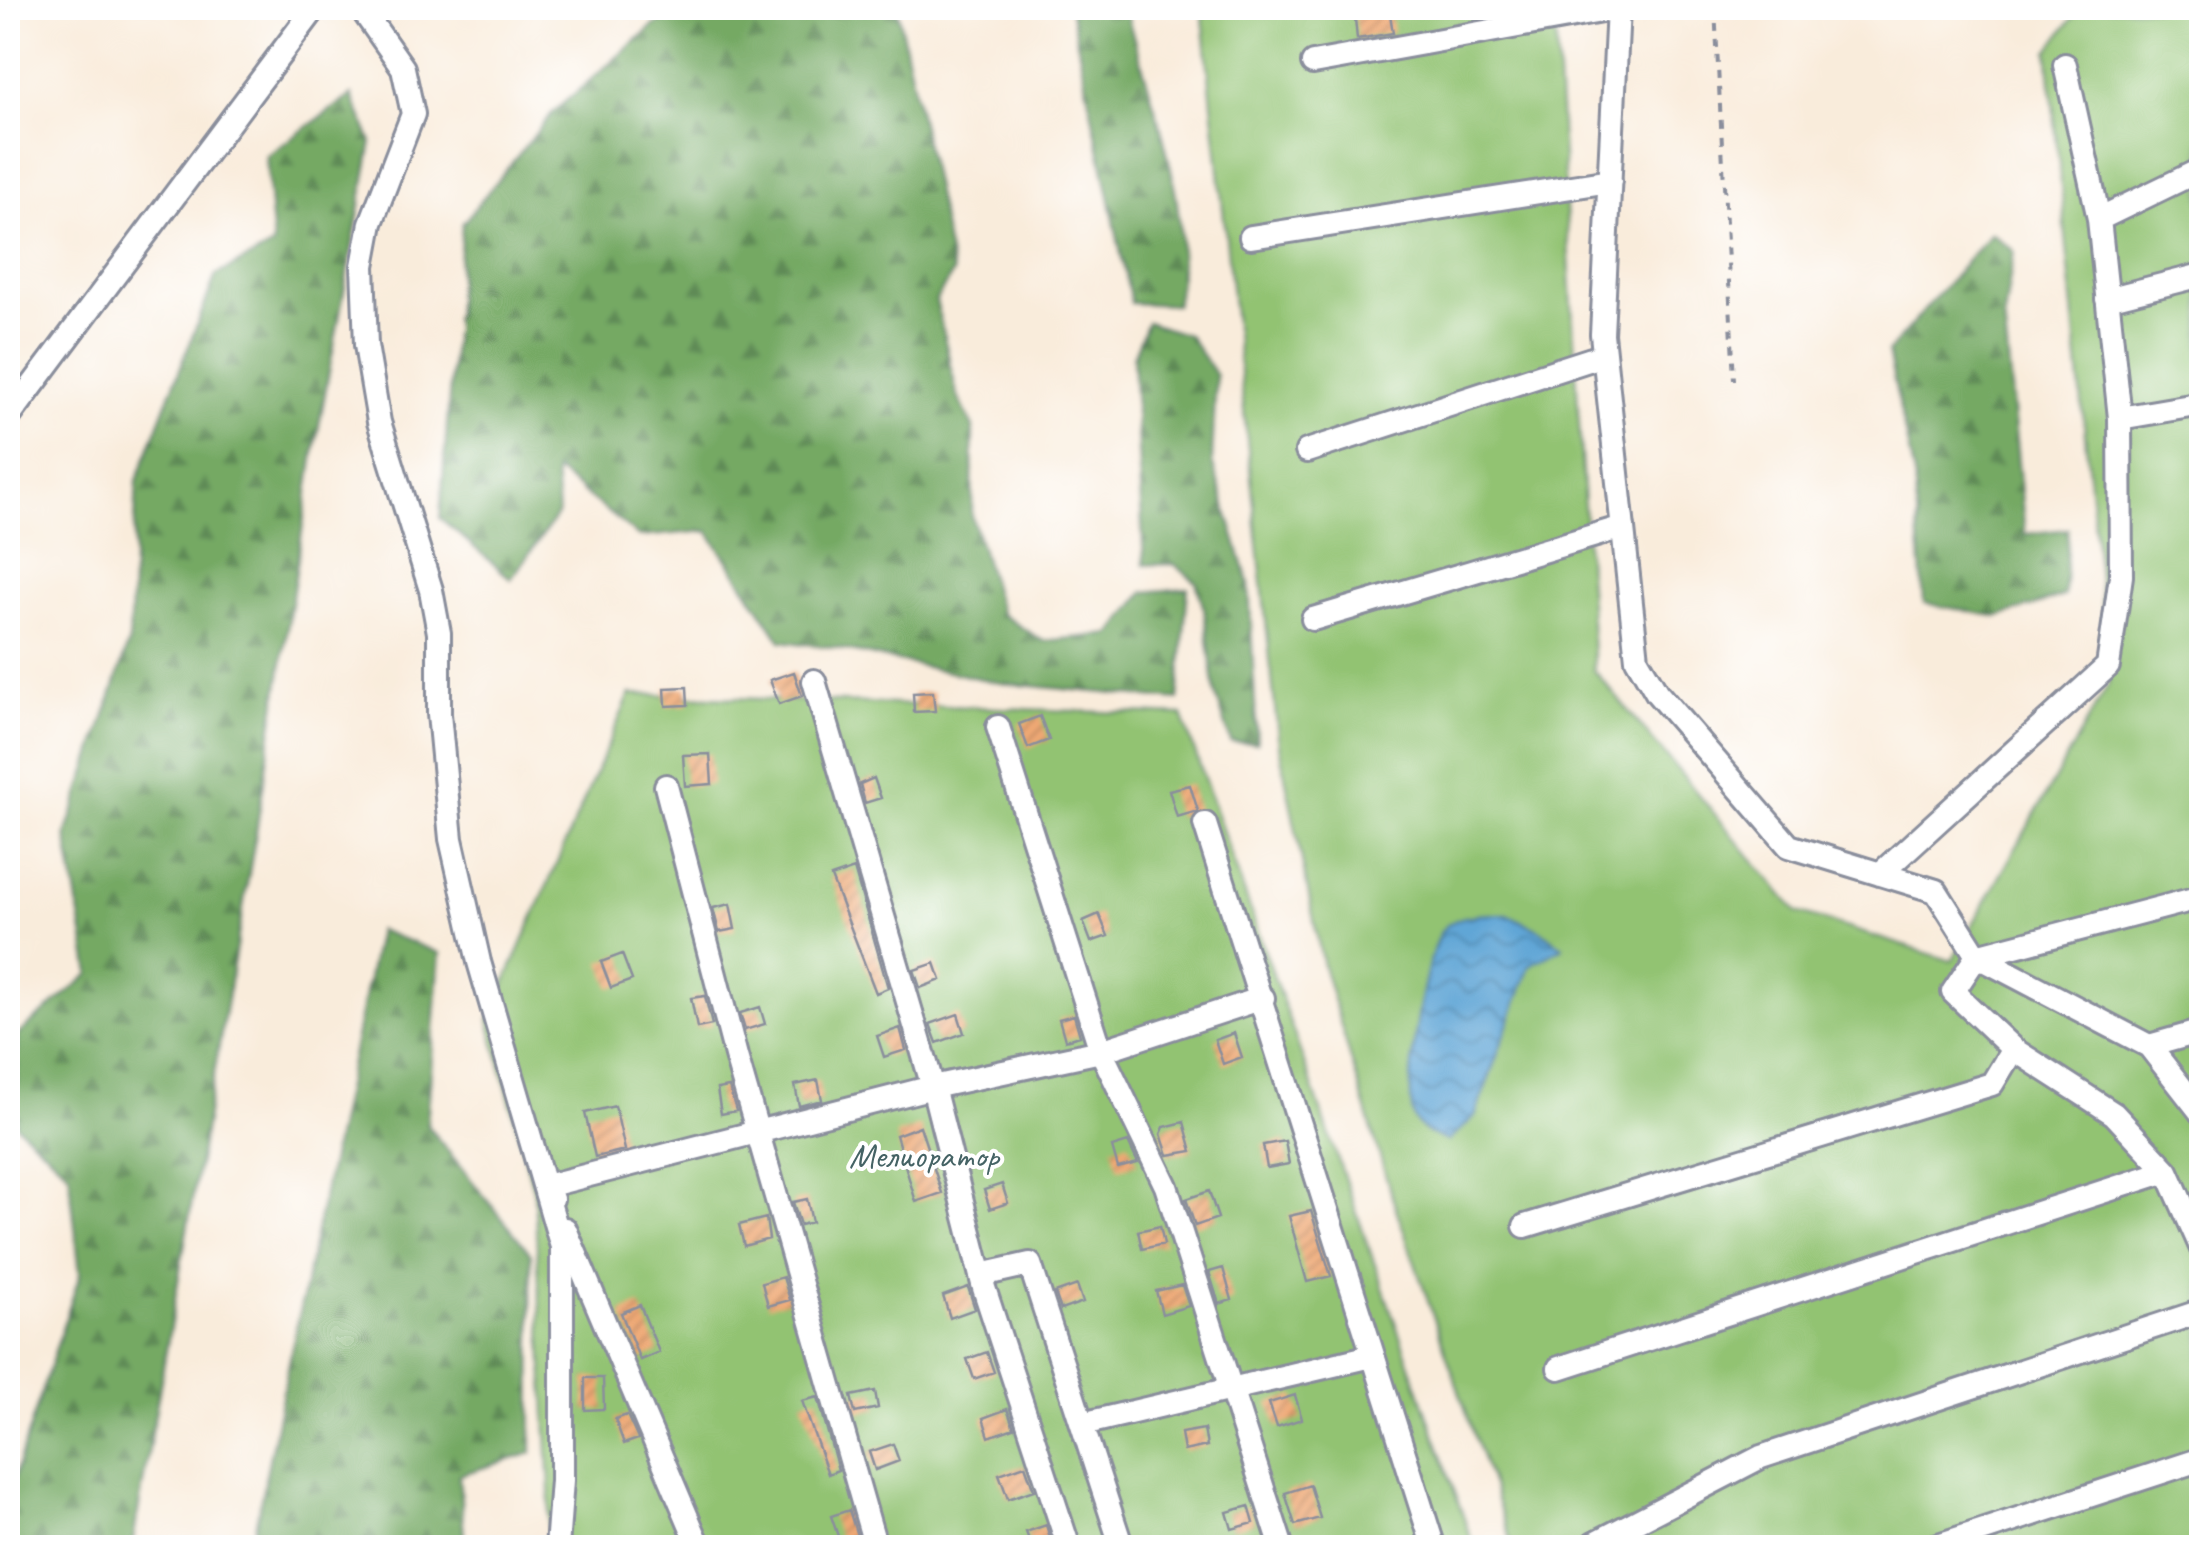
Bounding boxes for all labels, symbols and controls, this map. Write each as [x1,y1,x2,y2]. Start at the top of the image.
park label: Мелиоратор [849,1133,1001,1178]

